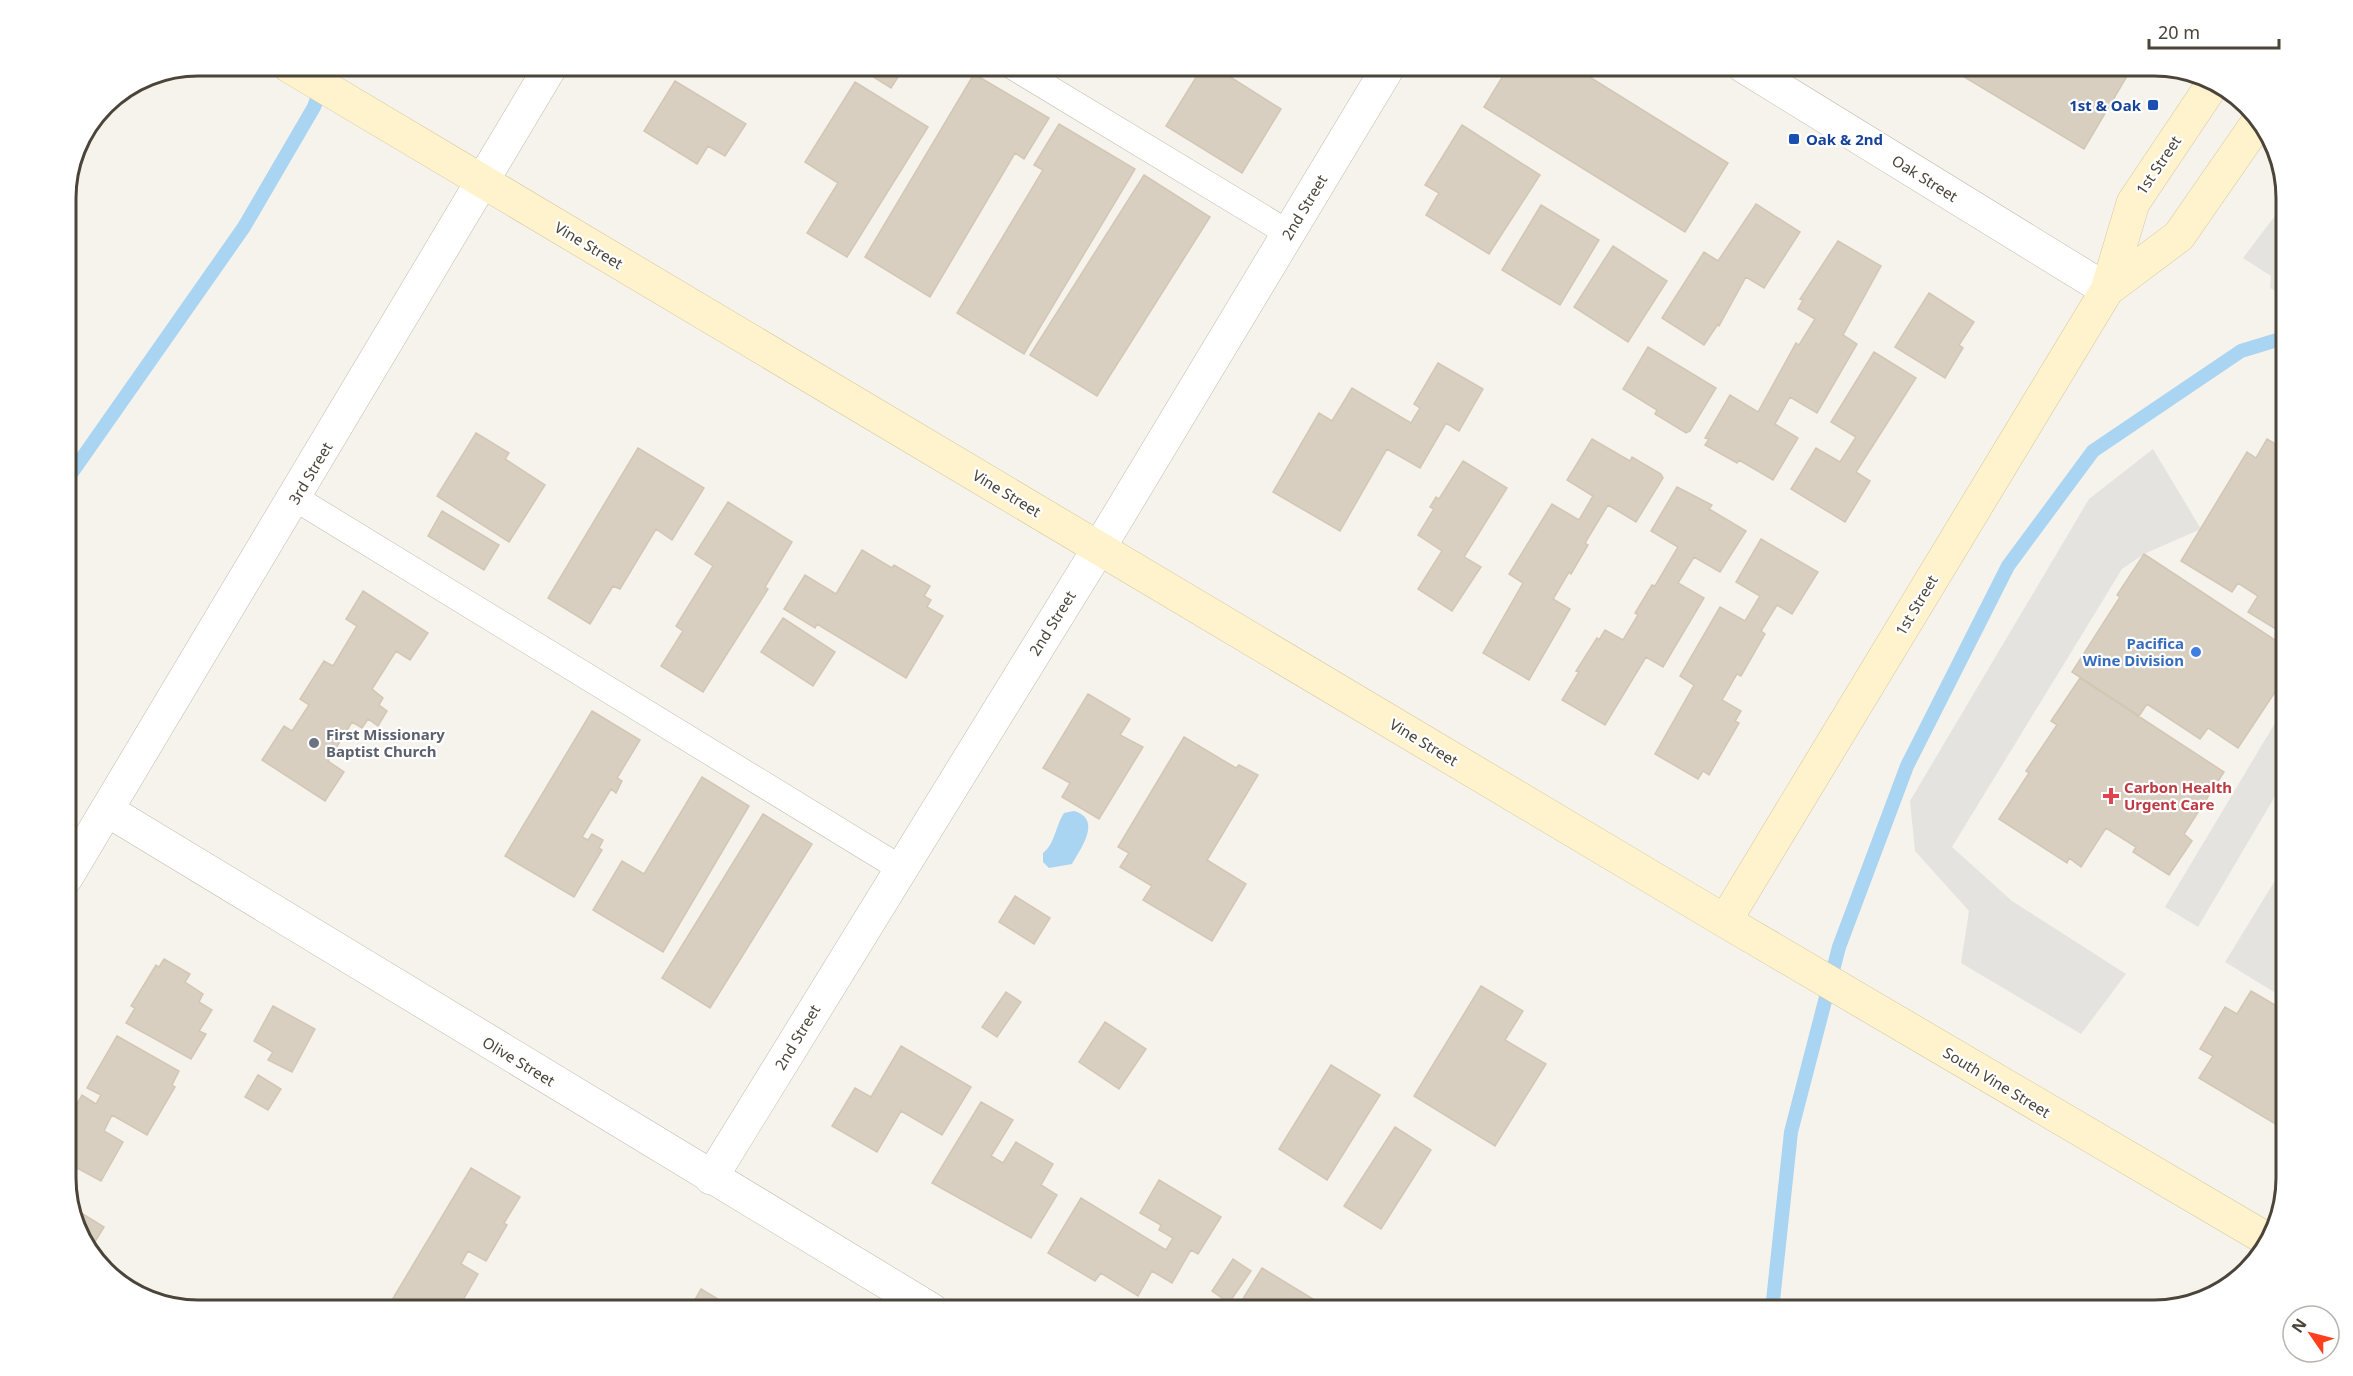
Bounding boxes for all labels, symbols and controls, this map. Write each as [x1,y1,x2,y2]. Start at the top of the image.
scale bar [2149,12,2280,50]
text: 20 m [2158,20,2200,44]
place label: 1st & Oak [2069,95,2142,115]
marker: 1st & Oak [2146,98,2160,112]
place label: Oak & 2nd [1806,129,1883,149]
street label: 1st Street [2131,131,2185,198]
marker: Oak & 2nd [1787,132,1801,146]
street label: Oak Street [1888,150,1962,206]
street label: 2nd Street [1277,170,1332,243]
street label: Vine Street [551,217,627,274]
street label: 3rd Street [284,438,337,508]
street label: Vine Street [969,465,1045,522]
street label: 1st Street [1890,571,1942,639]
street label: 2nd Street [1024,586,1080,659]
place label: Pacifica Wine Division [2083,633,2184,670]
marker: Pacifica Wine Division [2189,645,2203,659]
street label: Vine Street [1386,714,1462,771]
place label: First Missionary Baptist Church [326,724,445,761]
marker: First Missionary Baptist Church [307,736,321,750]
place label: Carbon Health Urgent Care [2124,777,2232,814]
marker: Carbon Health Urgent Care [2102,787,2120,805]
street label: 2nd Street [770,1000,825,1073]
street label: Olive Street [479,1031,559,1091]
street label: South Vine Street [1940,1042,2055,1122]
north arrow [2281,1304,2341,1364]
text: N [2286,1314,2311,1337]

